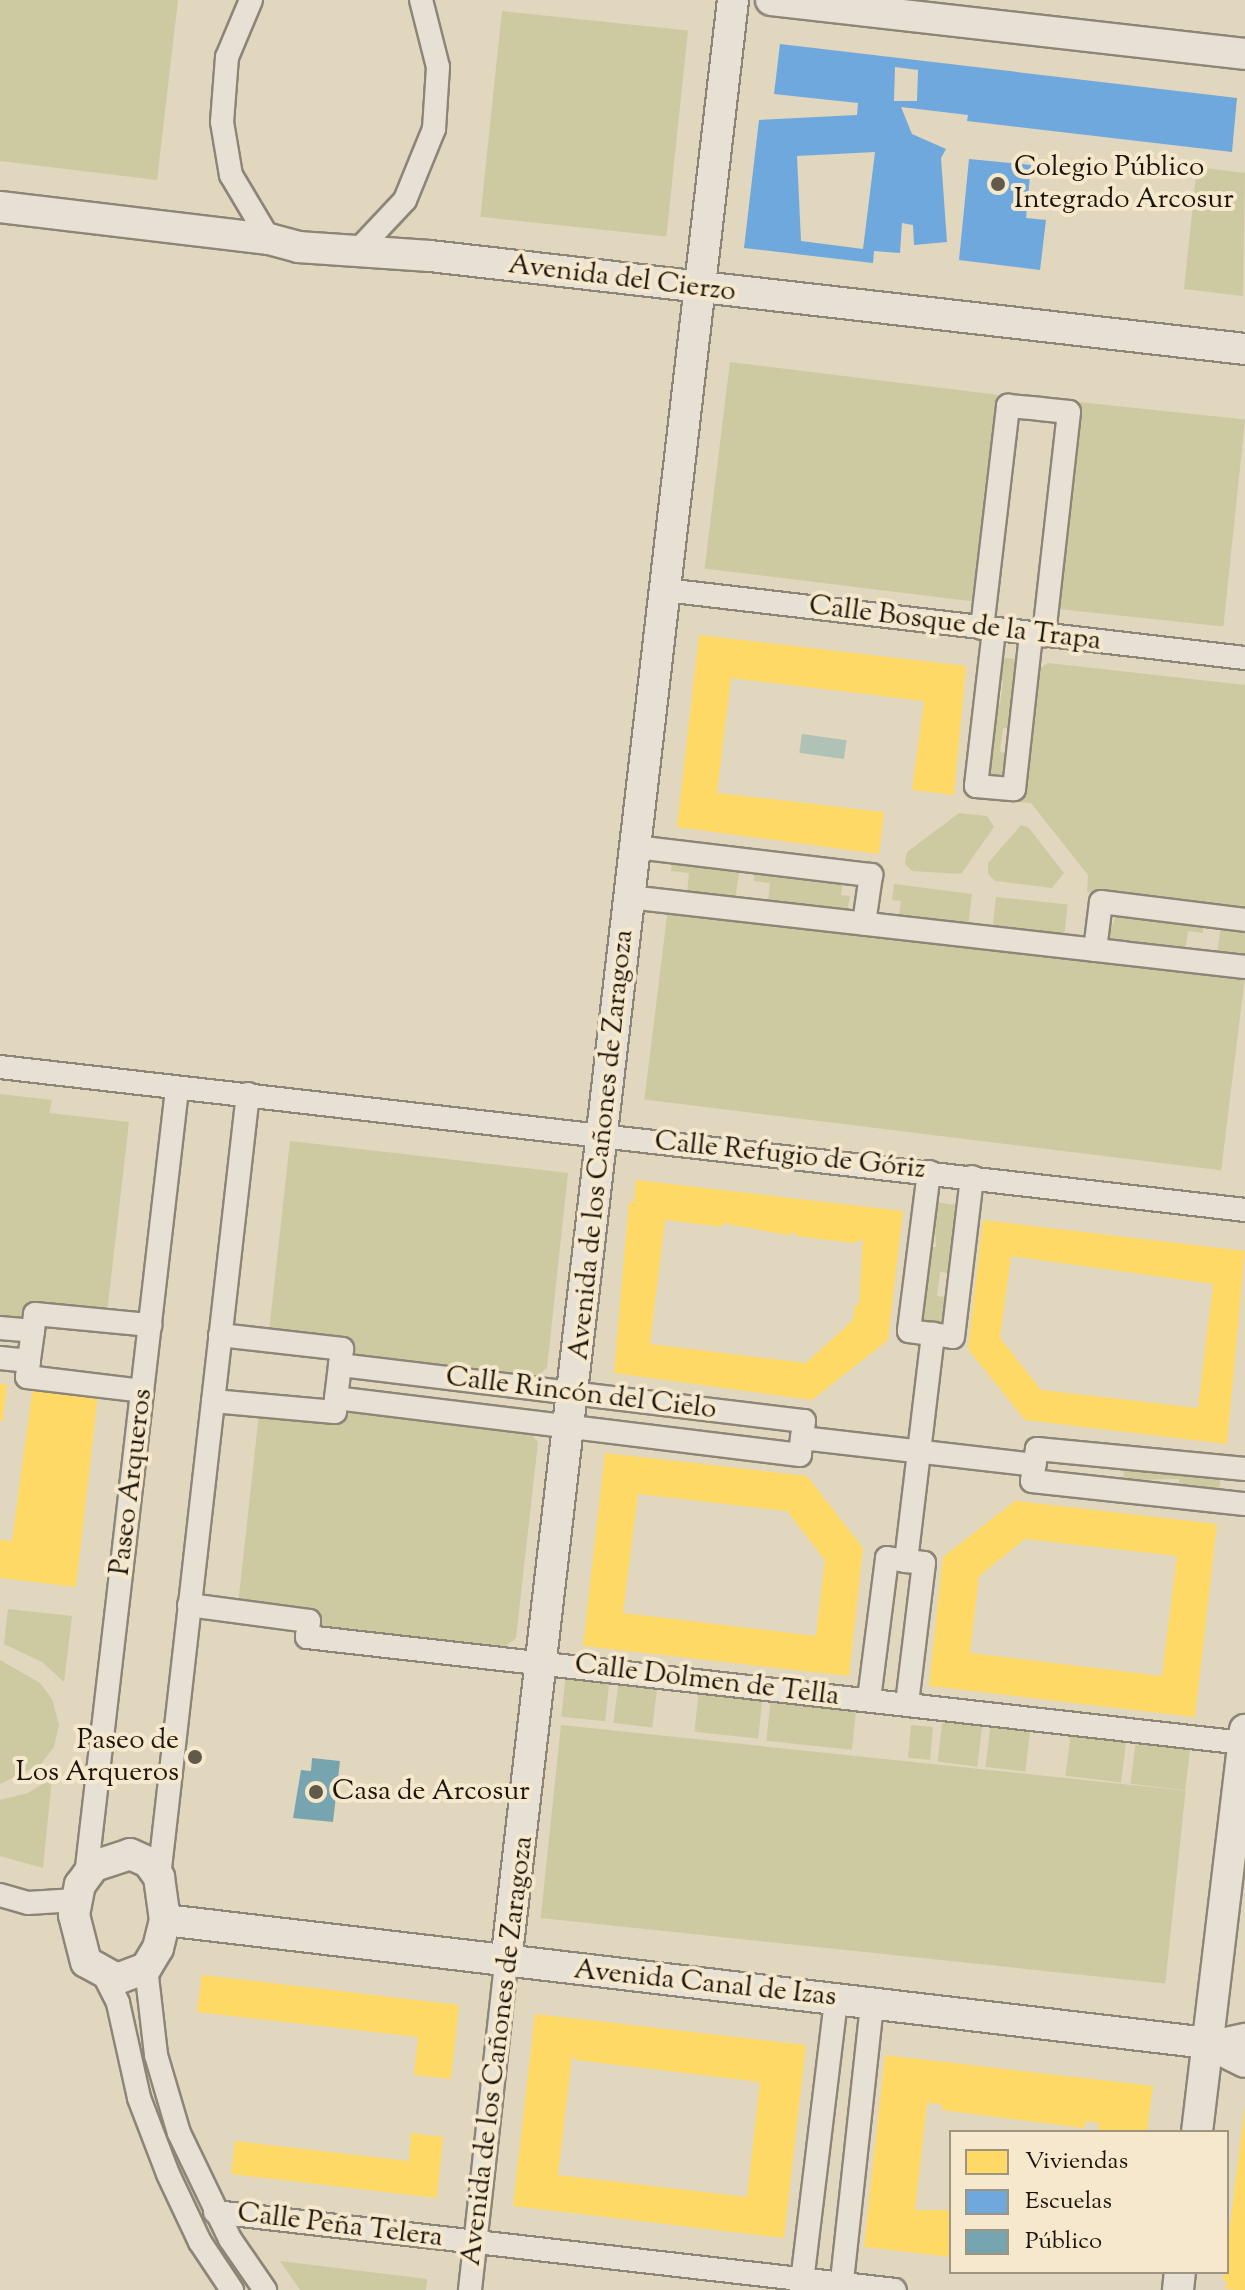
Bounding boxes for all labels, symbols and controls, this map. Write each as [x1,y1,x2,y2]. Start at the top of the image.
place label: Colegio Público Integrado Arcosur [1014,151,1234,217]
marker: Colegio Público Integrado Arcosur [989,175,1007,193]
street label: Avenida del Cierzo [506,248,738,310]
street label: Calle Bosque de la Trapa [807,589,1103,659]
street label: Avenida de los Cañones de Zaragoza [563,928,641,1362]
street label: Calle Refugio de Góriz [653,1125,927,1187]
street label: Calle Rincón del Cielo [444,1361,718,1427]
street label: Paseo Arqueros [104,1387,160,1577]
street label: Calle Dolmen de Tella [573,1648,841,1714]
place label: Paseo de Los Arqueros [16,1724,179,1790]
marker: Paseo de Los Arqueros [186,1748,204,1766]
place label: Casa de Arcosur [332,1775,530,1809]
marker: Casa de Arcosur [307,1783,325,1801]
street label: Avenida de los Cañones de Zaragoza [455,1834,541,2268]
street label: Avenida Canal de Izas [572,1954,838,2014]
legend [949,2130,1229,2274]
text: Viviendas [1025,2145,1128,2179]
text: Escuelas [1025,2185,1112,2219]
street label: Calle Peña Telera [235,2197,445,2255]
text: Público [1025,2225,1102,2259]

